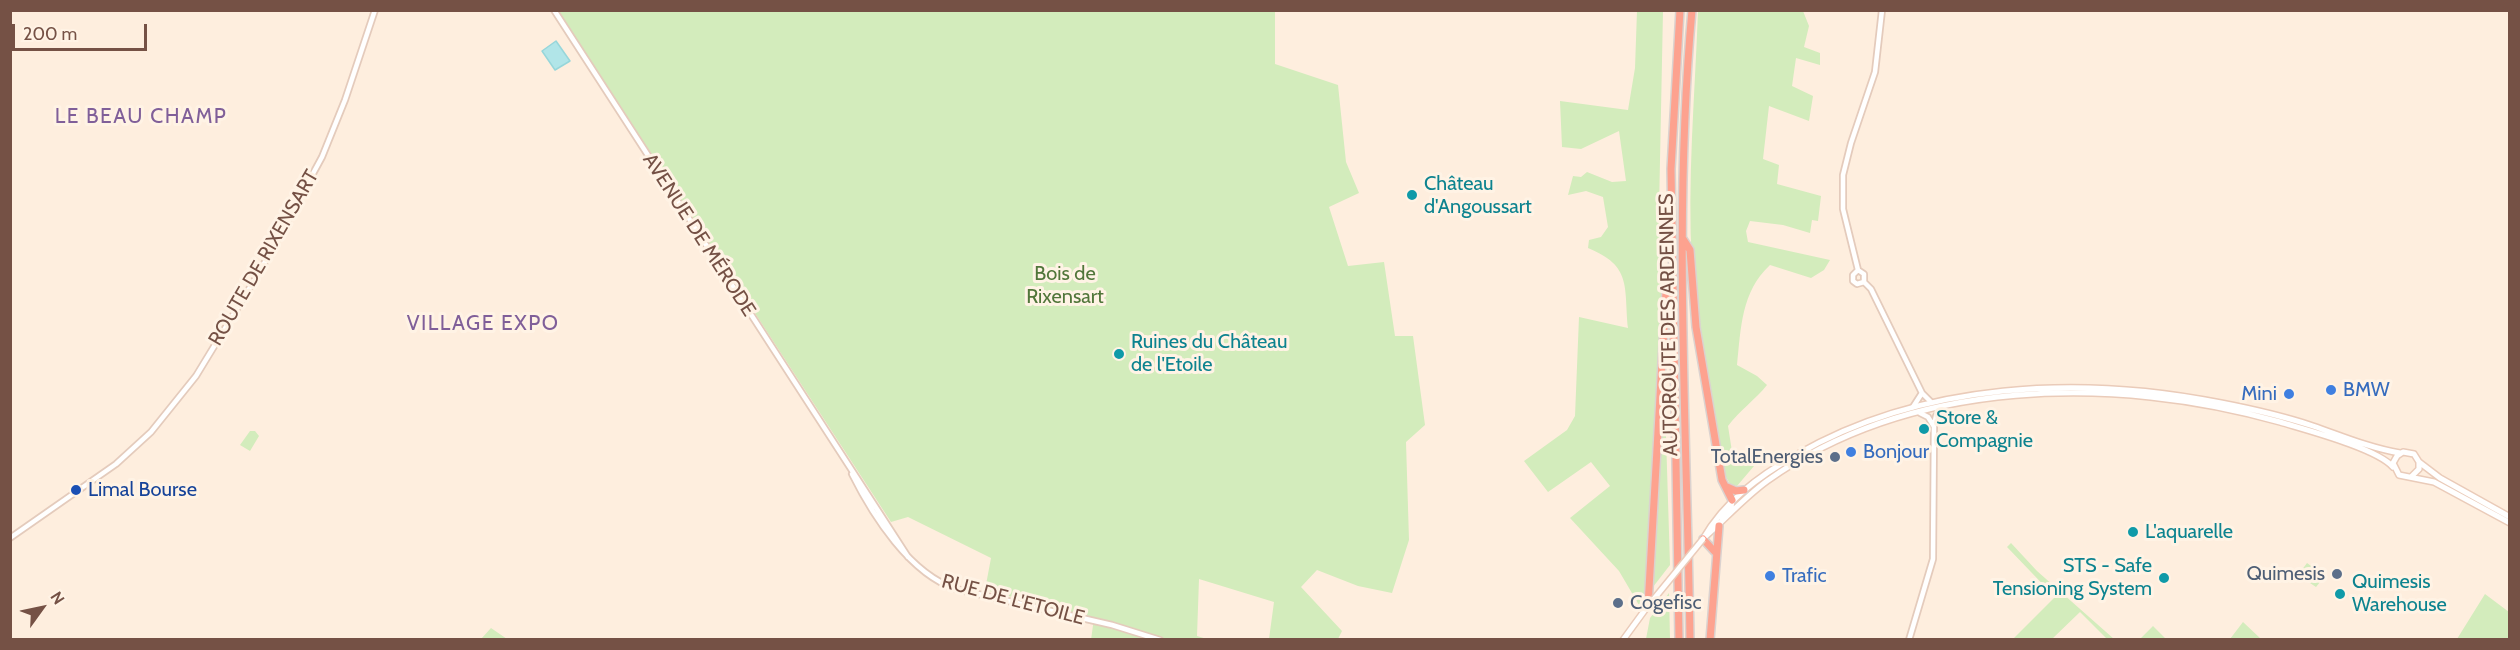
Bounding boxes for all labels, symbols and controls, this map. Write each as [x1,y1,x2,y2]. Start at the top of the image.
scale bar [15,12,150,50]
text: 200 m [23,23,77,45]
district label: LE BEAU CHAMP [55,104,227,130]
street label: AVENUE DE MÉRODE [637,149,761,321]
street label: ROUTE DE RIXENSART [204,166,324,350]
place label: Château d'Angoussart [1424,172,1532,219]
marker: Château d'Angoussart [1405,188,1419,202]
street label: AUTOROUTE DES ARDENNES [1655,193,1683,457]
park label: Bois de Rixensart [1026,262,1104,309]
district label: VILLAGE EXPO [407,311,559,337]
place label: Ruines du Château de l'Etoile [1131,330,1287,377]
marker: Ruines du Château de l'Etoile [1112,347,1126,361]
place label: BMW [2343,378,2390,402]
place label: Mini [2241,382,2277,406]
marker: BMW [2324,383,2338,397]
marker: Mini [2282,387,2296,401]
place label: Store & Compagnie [1936,406,2033,453]
marker: Store & Compagnie [1917,422,1931,436]
place label: Bonjour [1863,440,1929,464]
place label: TotalEnergies [1711,445,1823,469]
marker: Bonjour [1844,445,1858,459]
marker: TotalEnergies [1828,450,1842,464]
place label: Limal Bourse [88,478,197,502]
marker: Limal Bourse [69,483,83,497]
place label: L'aquarelle [2145,520,2233,544]
marker: L'aquarelle [2126,525,2140,539]
place label: STS - Safe Tensioning System [1993,554,2152,601]
place label: Quimesis [2246,562,2325,586]
place label: Trafic [1782,564,1827,588]
marker: Quimesis [2330,567,2344,581]
street label: RUE DE L'ETOILE [939,569,1087,631]
marker: Trafic [1763,569,1777,583]
place label: Quimesis Warehouse [2352,570,2447,617]
marker: STS - Safe Tensioning System [2157,571,2171,585]
north arrow [12,578,72,638]
marker: Quimesis Warehouse [2333,587,2347,601]
text: N [46,588,69,608]
place label: Cogefisc [1630,591,1701,615]
marker: Cogefisc [1611,596,1625,610]

